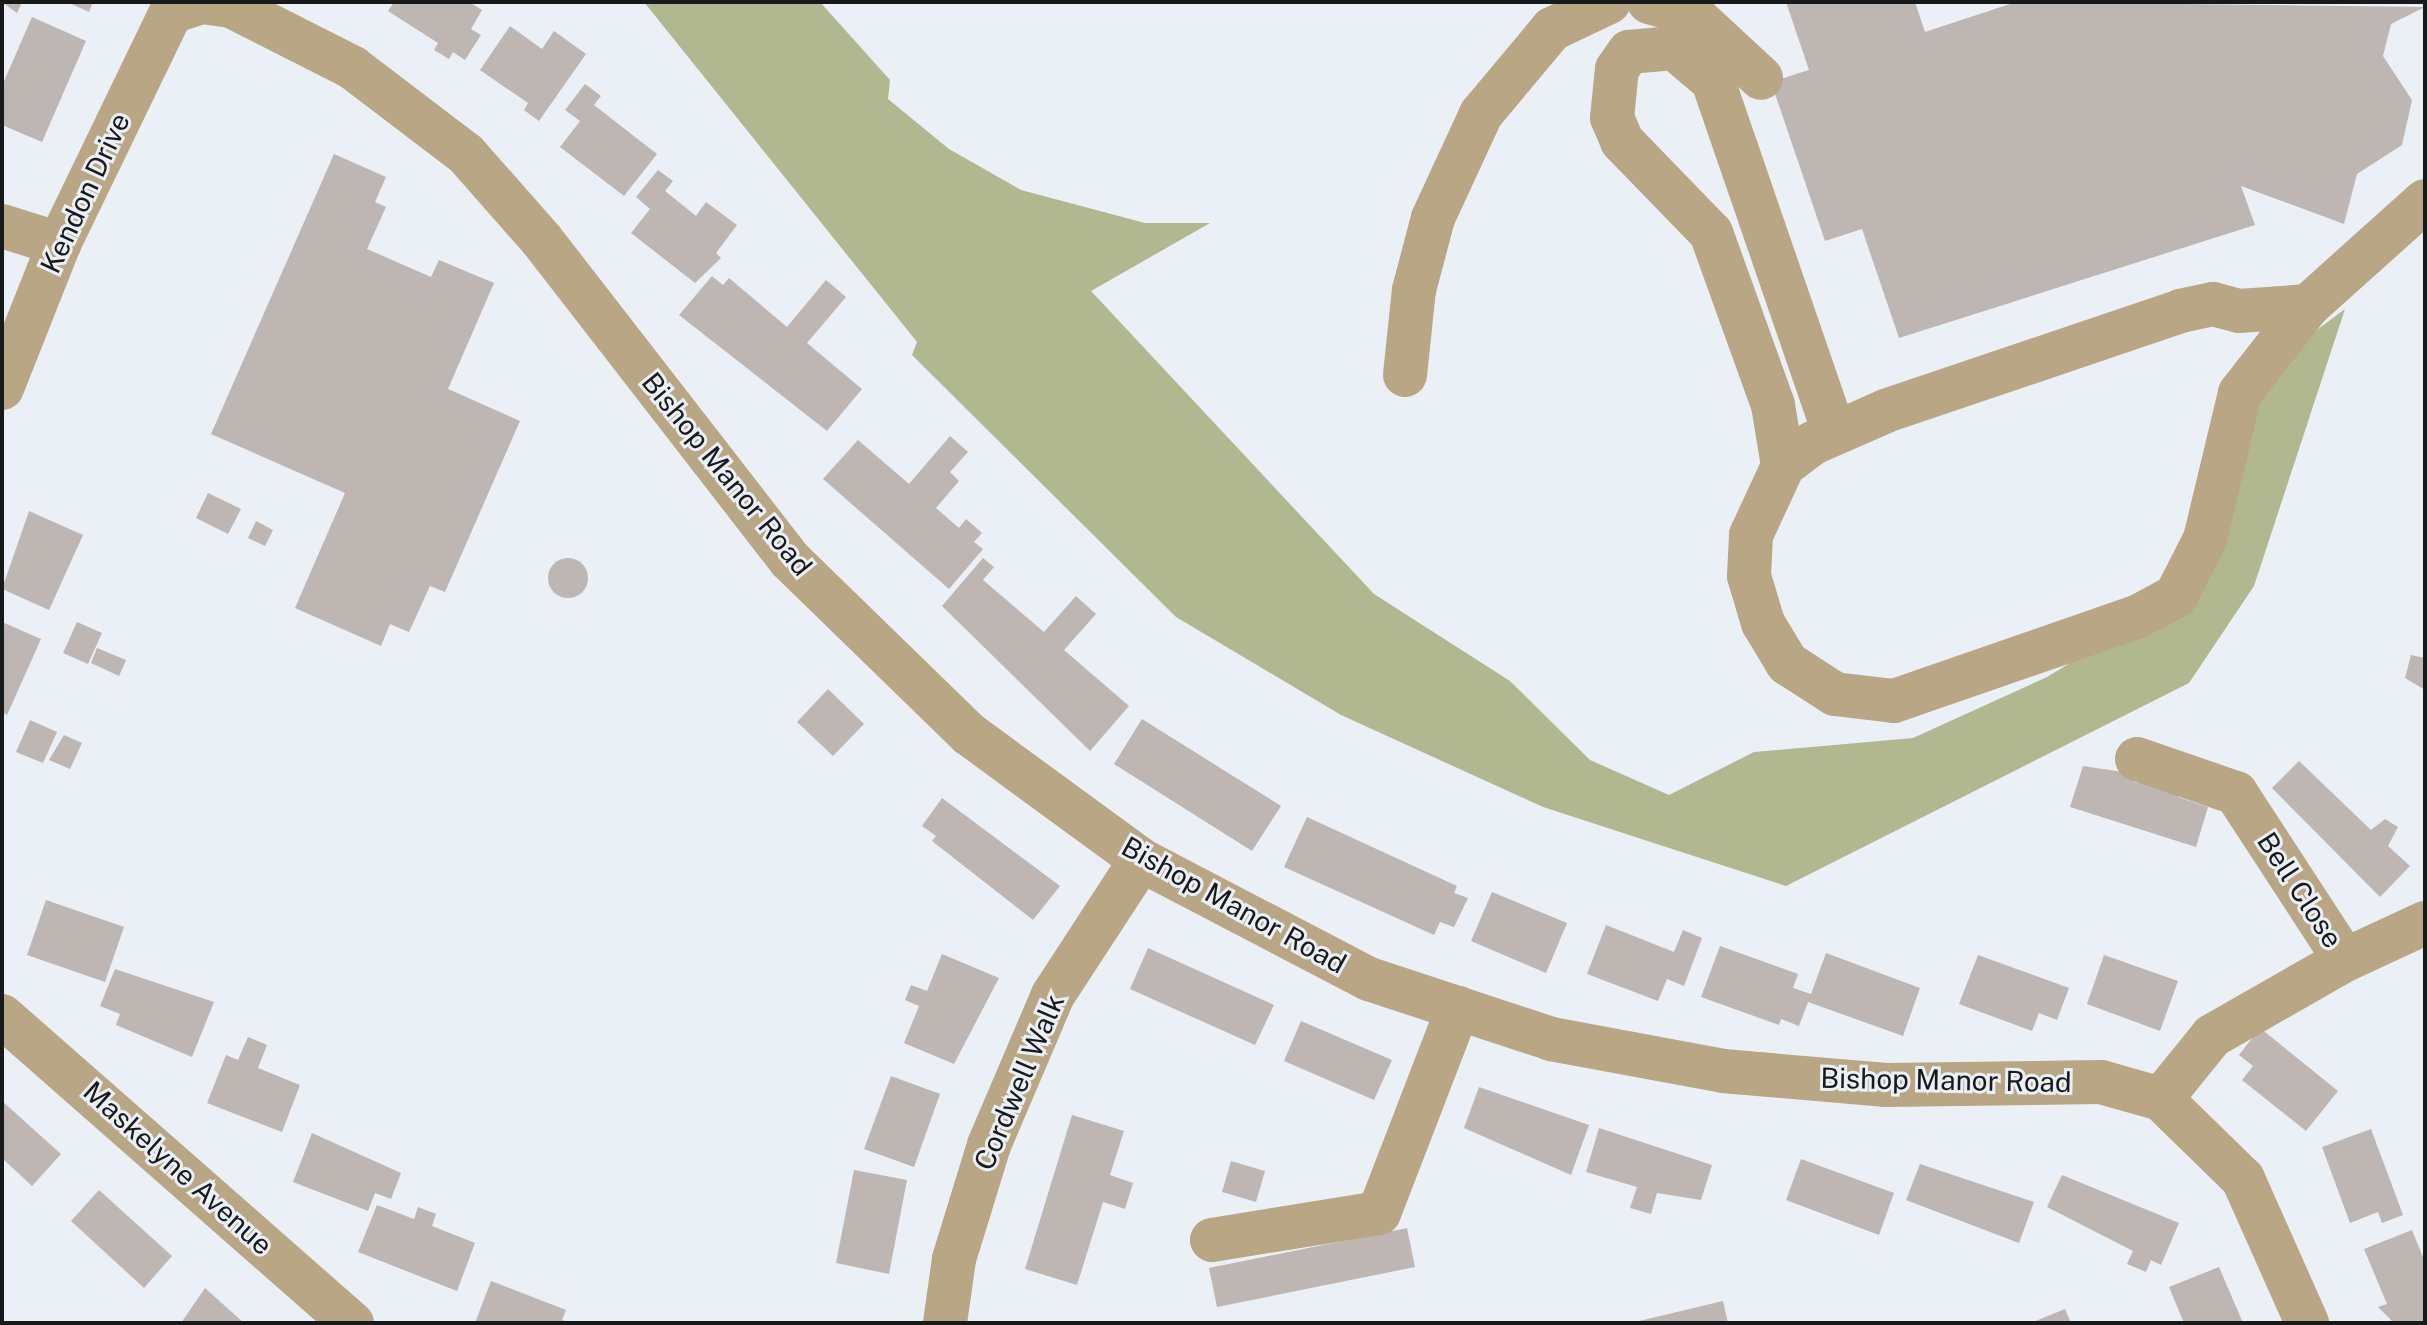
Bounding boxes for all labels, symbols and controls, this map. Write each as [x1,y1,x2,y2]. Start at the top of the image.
street label: Kendon Drive [33,108,137,278]
street label: Bishop Manor Road [635,366,819,582]
street label: Bell Close [2250,826,2350,954]
street label: Bishop Manor Road [1116,829,1352,981]
street label: Cordwell Walk [967,989,1071,1175]
street label: Bishop Manor Road [1820,1061,2072,1099]
street label: Maskelyne Avenue [76,1074,280,1262]

